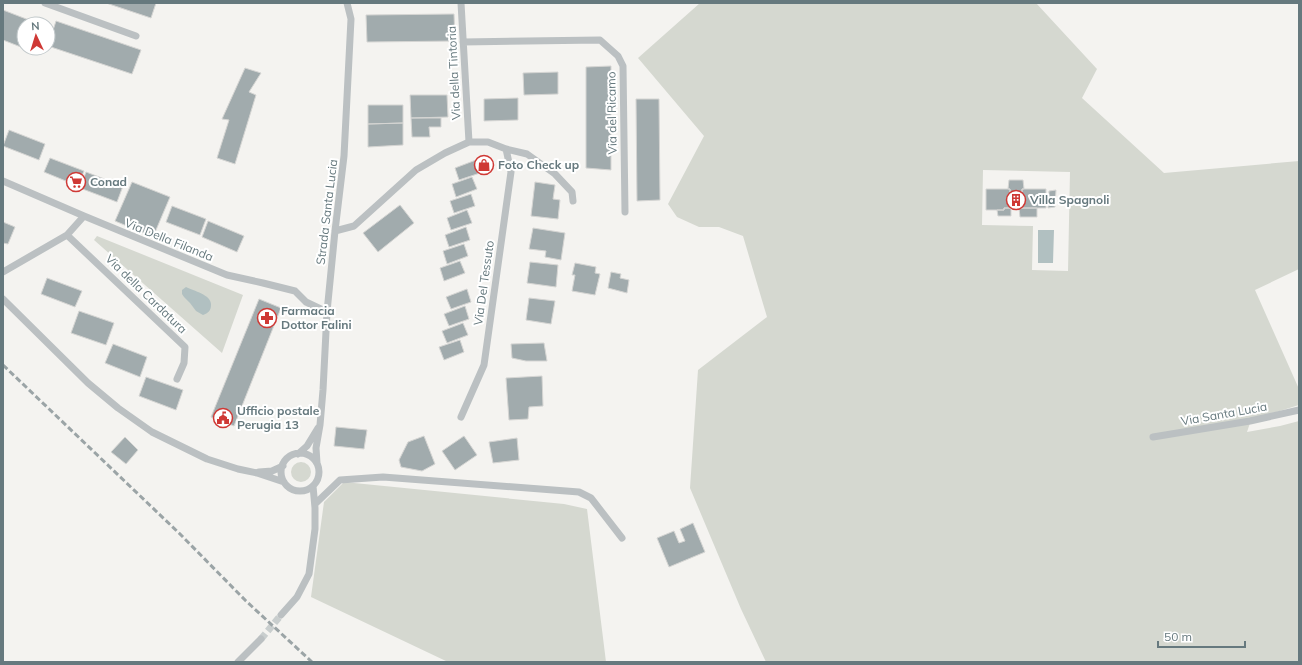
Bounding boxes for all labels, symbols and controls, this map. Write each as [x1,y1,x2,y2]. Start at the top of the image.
north arrow [16,16,56,56]
text: N [31,19,40,33]
street label: Via della Tintoria [444,26,463,120]
street label: Via del Ricamo [603,71,620,155]
shop icon: Foto Check up [473,154,495,176]
place label: Foto Check up [498,157,579,172]
street label: Strada Santa Lucia [313,158,340,266]
supermarket icon: Conad [65,171,87,193]
place label: Conad [90,174,127,189]
building icon: Villa Spagnoli [1005,189,1027,211]
place label: Villa Spagnoli [1029,192,1109,207]
street label: Via Della Filanda [123,215,216,264]
street label: Via Del Tessuto [470,239,497,326]
street label: Via della Cardatura [102,251,190,336]
place label: Farmacia Dottor Falini [281,303,352,332]
pharmacy icon: Farmacia Dottor Falini [256,307,278,329]
street label: Via Santa Lucia [1180,399,1268,428]
place label: Ufficio postale Perugia 13 [237,403,320,432]
public building icon: Ufficio postale Perugia 13 [212,407,234,429]
scale bar [1158,623,1245,649]
text: 50 m [1164,629,1192,644]

